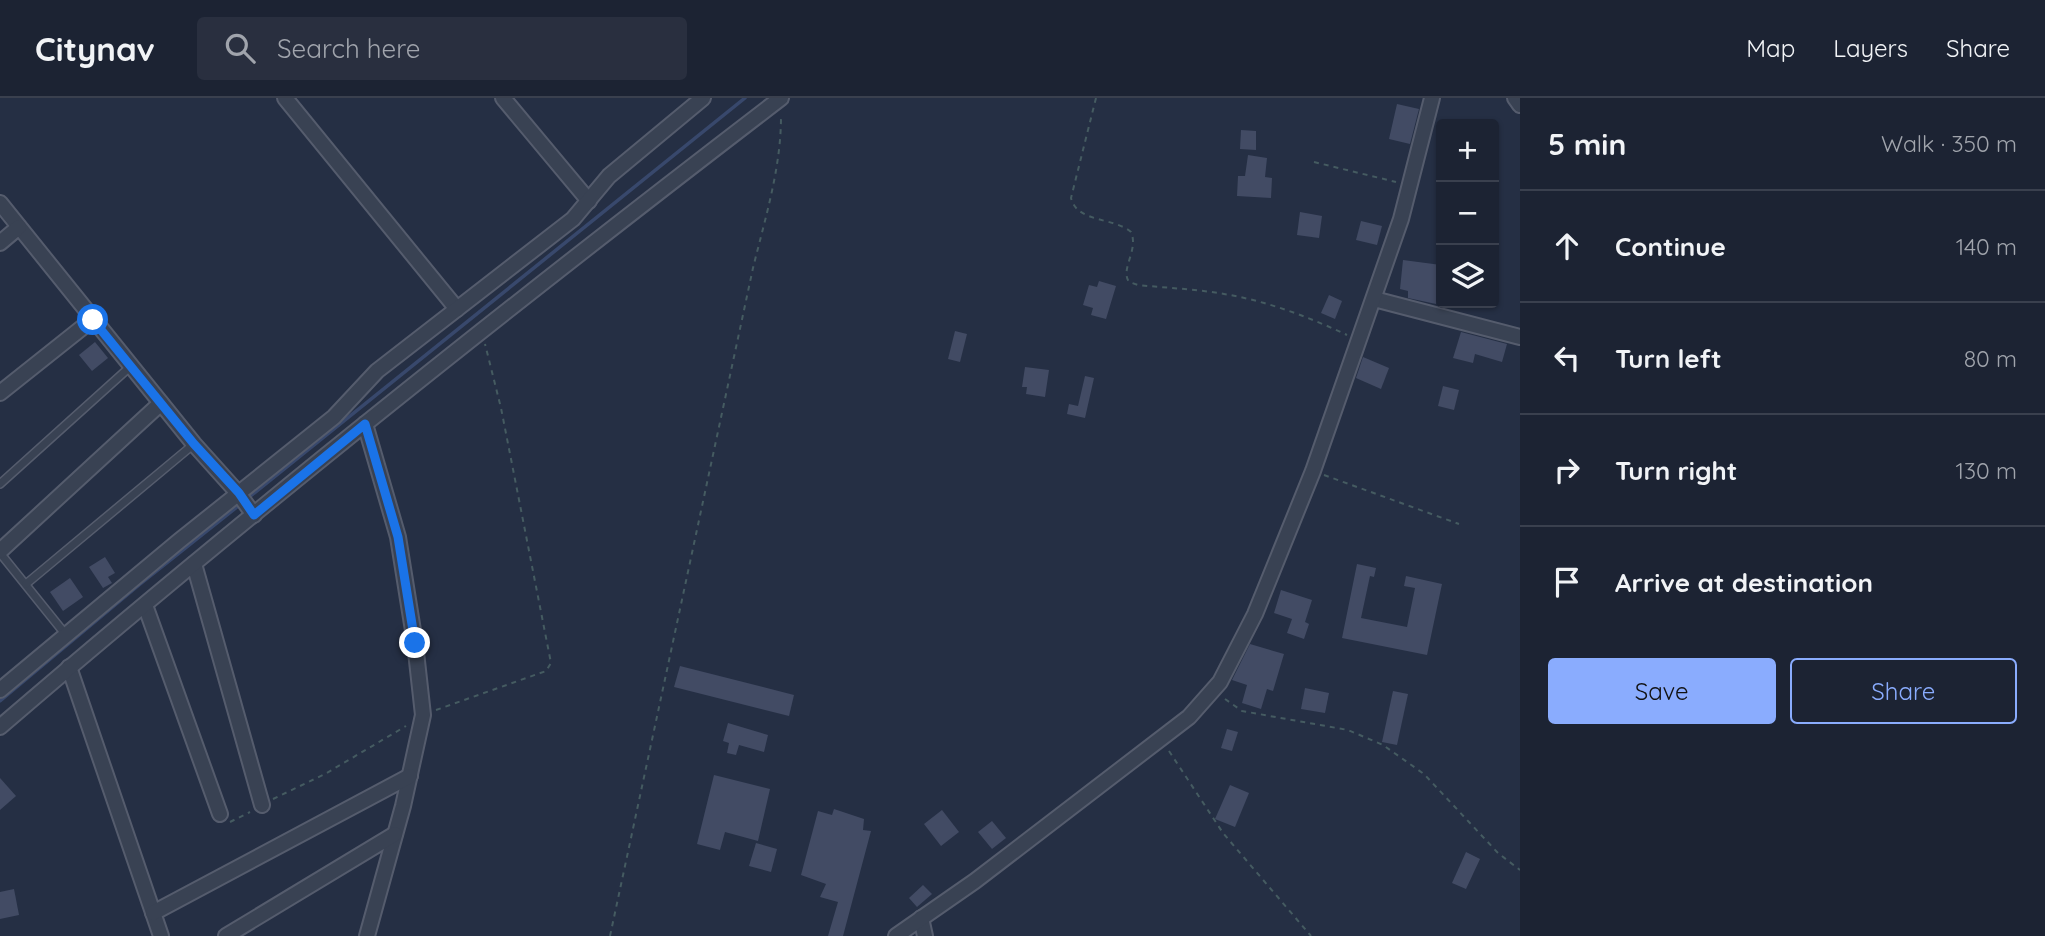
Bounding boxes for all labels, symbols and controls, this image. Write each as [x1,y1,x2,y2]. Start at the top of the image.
search box [197,17,687,80]
text: Citynav [35,28,155,69]
icon: search [221,29,259,67]
text: Search here [277,32,420,65]
text: Map [1746,33,1795,63]
text: Layers [1833,33,1908,63]
text: Share [1946,33,2010,63]
map controls [1436,119,1499,308]
button: + [1436,119,1499,182]
text: 5 min [1548,125,1626,163]
text: Walk · 350 m [1881,129,2017,158]
button: − [1436,182,1499,245]
icon: ahead [1548,227,1586,265]
text: Continue [1615,230,1726,263]
text: 140 m [1956,232,2017,261]
button: layers [1436,245,1499,308]
route start [77,304,108,335]
icon: left [1548,339,1586,377]
text: Turn left [1615,342,1722,375]
text: 80 m [1964,344,2017,373]
icon: right [1548,451,1586,489]
text: Turn right [1615,454,1737,487]
text: 130 m [1955,456,2017,485]
icon: arrive [1548,563,1586,601]
text: Arrive at destination [1615,566,1873,599]
route end [399,627,430,658]
button: Save [1548,658,1776,724]
button: Share [1790,658,2017,724]

